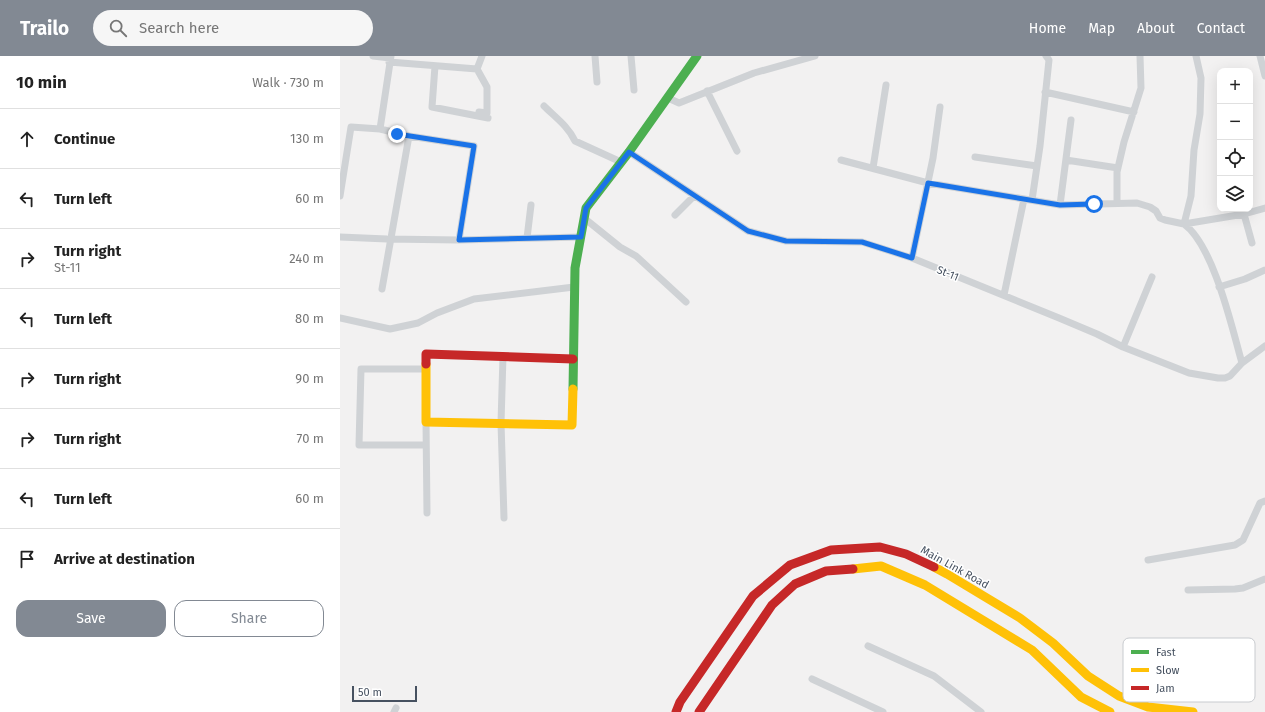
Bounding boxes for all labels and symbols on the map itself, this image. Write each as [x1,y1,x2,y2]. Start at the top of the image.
route end [388,125,406,143]
route start [1085,195,1103,213]
street label: St-11 [935,263,961,284]
street label: Main Link Road [918,543,991,592]
legend [1123,638,1255,702]
text: Fast [1156,646,1176,659]
text: Slow [1156,664,1180,677]
text: Jam [1156,682,1175,695]
scale bar [352,684,417,703]

